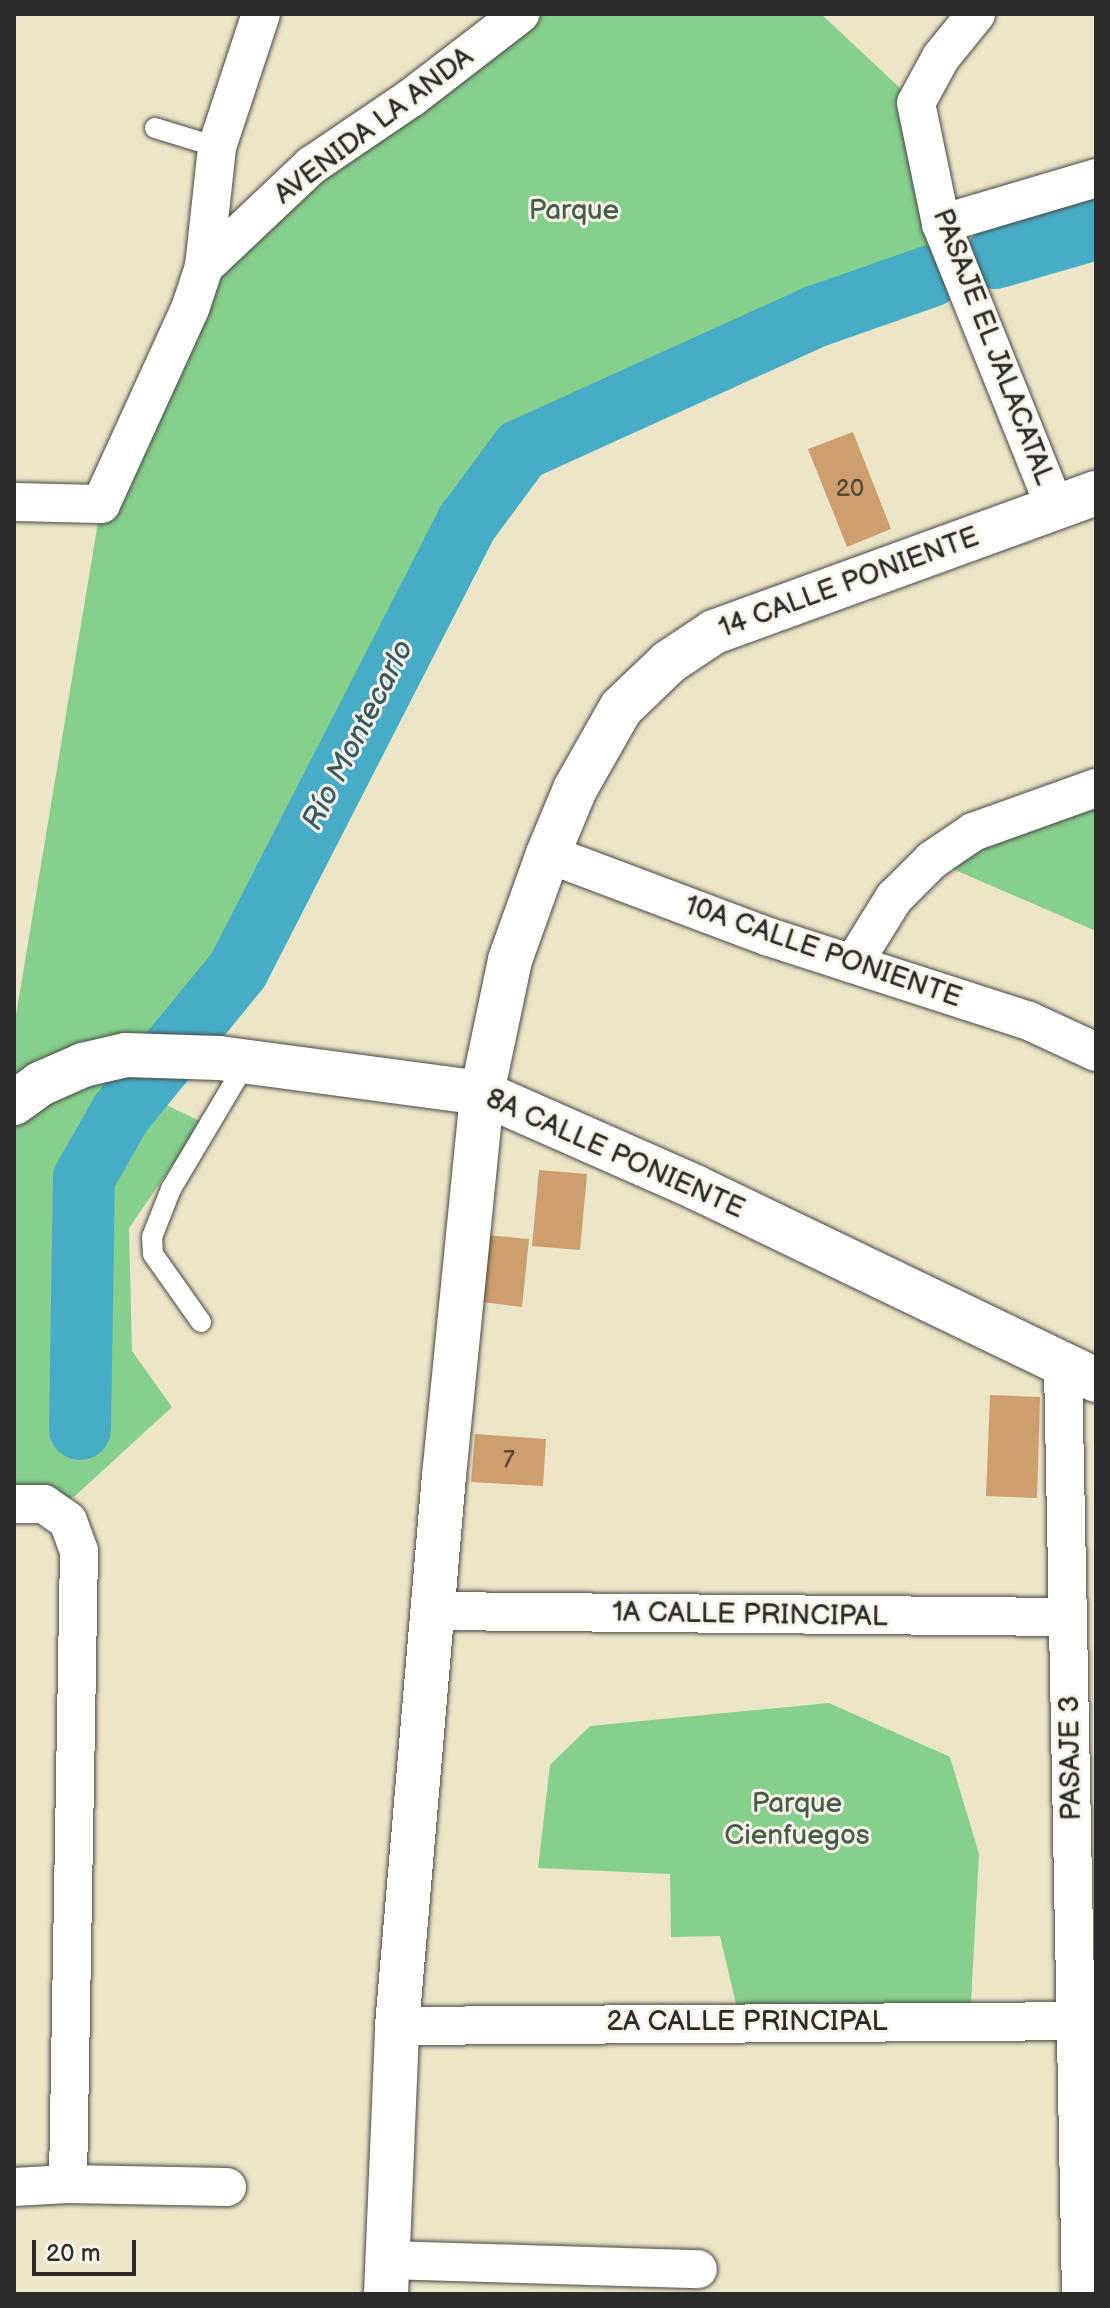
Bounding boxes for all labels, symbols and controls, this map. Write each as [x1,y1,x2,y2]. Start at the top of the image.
street label: AVENIDA LA ANDA [268,40,480,212]
park label: Parque [529,194,619,228]
street label: PASAJE EL JALACATAL [925,204,1061,490]
house number: 20 [836,475,864,503]
street label: 14 CALLE PONIENTE [714,520,984,646]
water label: Río Montecarlo [295,634,421,836]
street label: 10A CALLE PONIENTE [680,889,966,1015]
street label: 8A CALLE PONIENTE [480,1082,750,1226]
house number: 7 [503,1446,515,1474]
street label: 1A CALLE PRINCIPAL [612,1596,888,1634]
street label: PASAJE 3 [1053,1695,1089,1821]
park label: Parque Cienfuegos [724,1787,870,1853]
street label: 2A CALLE PRINCIPAL [606,2005,888,2039]
scale bar [36,2224,140,2274]
text: 20 m [46,2239,101,2268]

